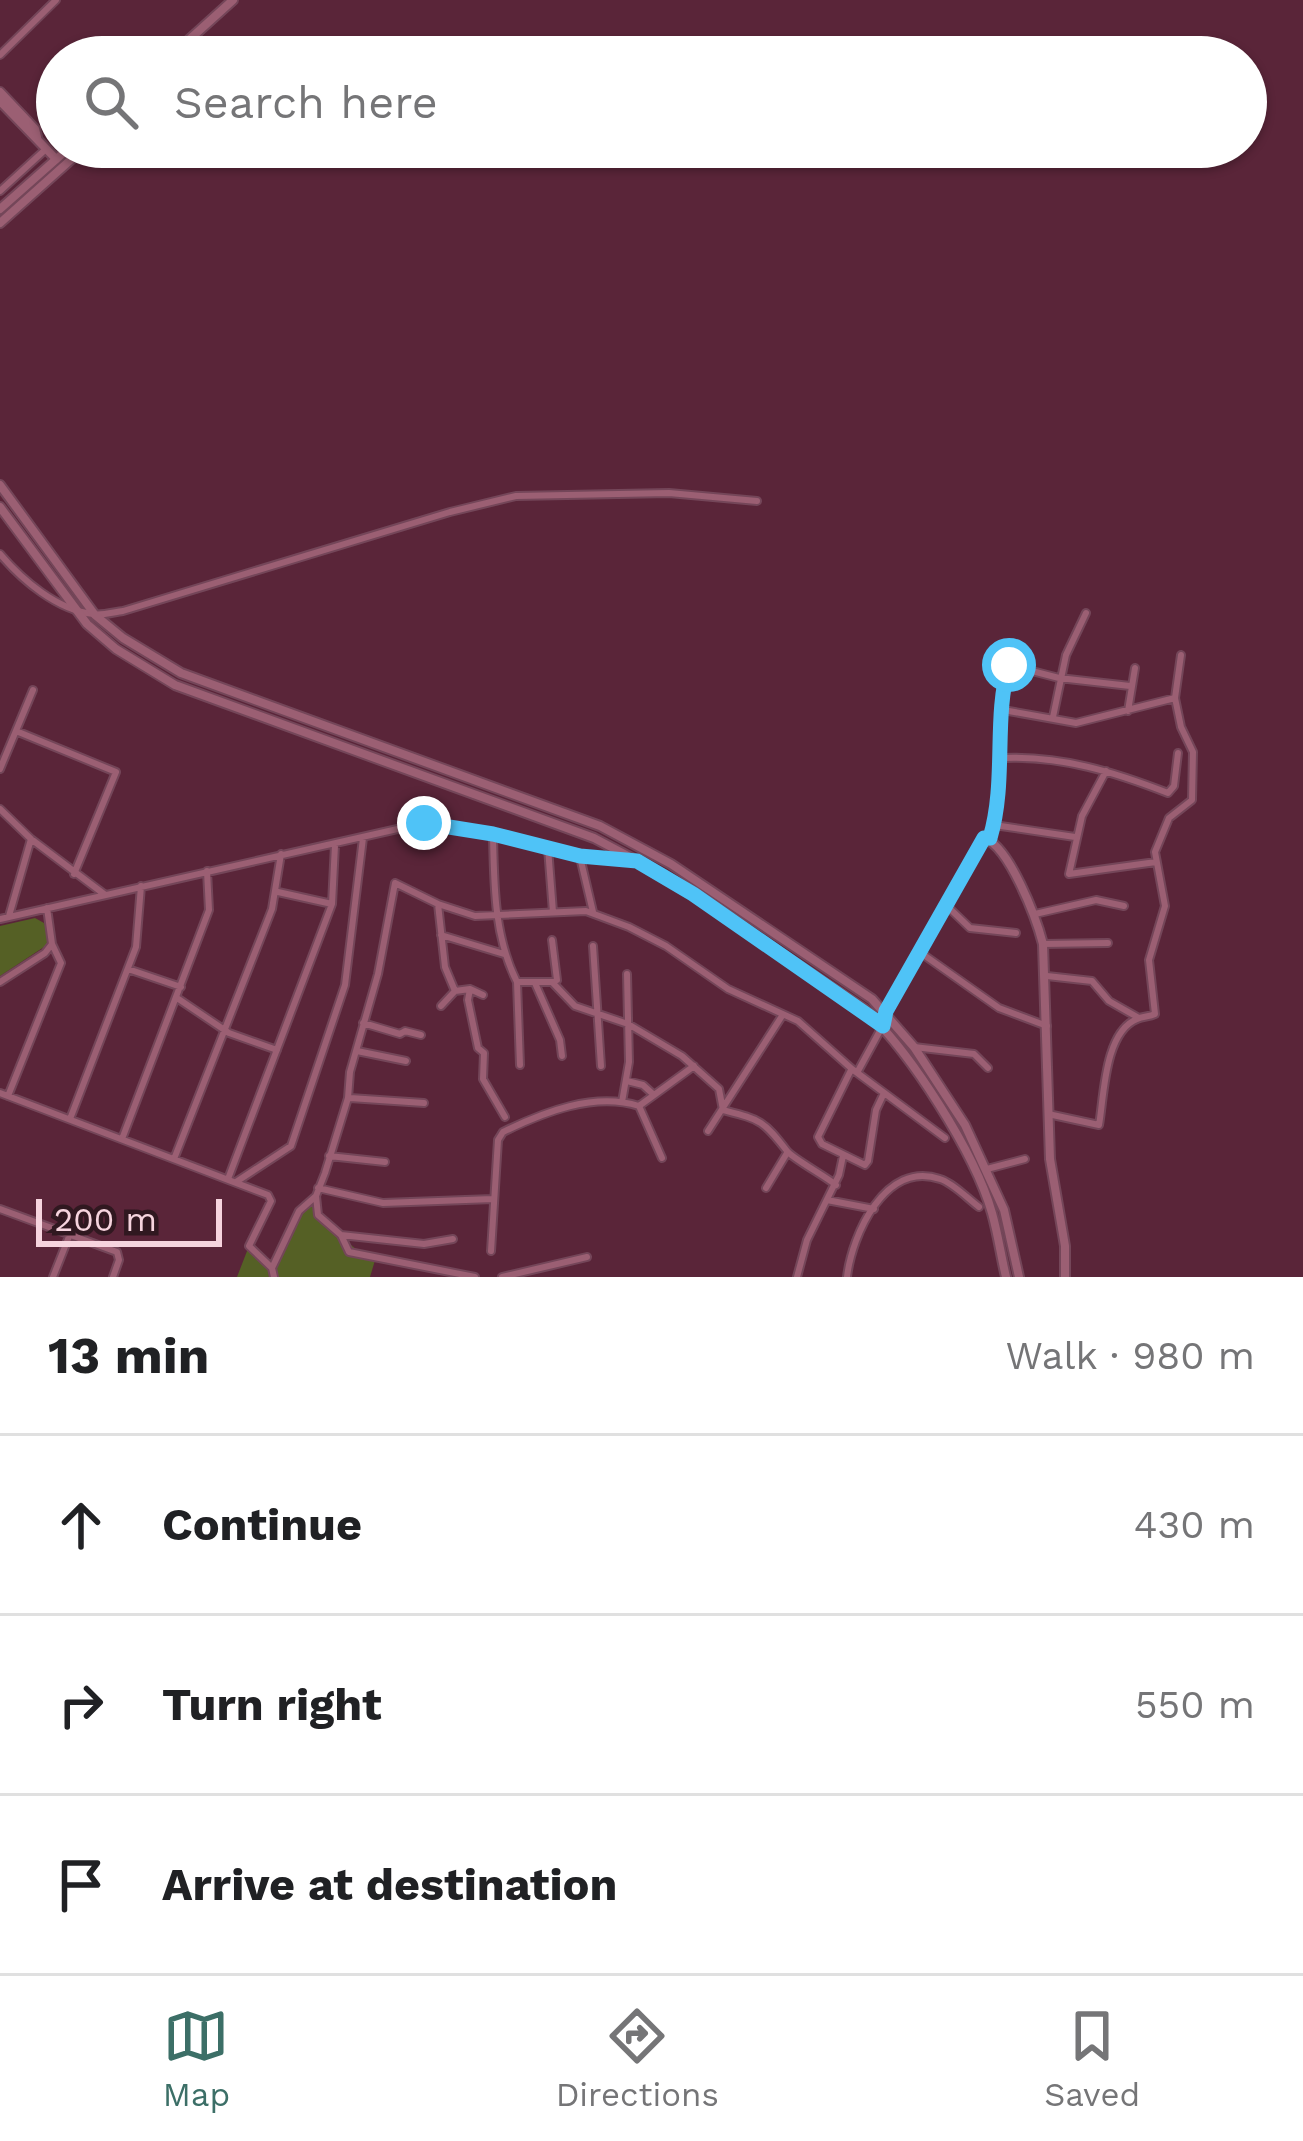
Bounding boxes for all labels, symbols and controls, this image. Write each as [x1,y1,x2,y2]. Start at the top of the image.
search box [36,36,1267,168]
icon: search [78,69,144,135]
text: Search here [174,76,438,129]
route start [982,638,1036,692]
route end [397,796,451,850]
scale bar [36,1193,222,1246]
text: 200 m [54,1200,157,1239]
text: 13 min [48,1326,209,1385]
text: Walk · 980 m [1006,1333,1255,1378]
icon: ahead [48,1492,114,1558]
text: Continue [162,1498,362,1551]
text: 430 m [1134,1502,1255,1547]
icon: right [48,1672,114,1738]
text: Turn right [162,1678,382,1731]
text: 550 m [1135,1682,1255,1727]
icon: arrive [48,1852,114,1918]
text: Arrive at destination [162,1858,617,1911]
tab: Map [163,2003,230,2114]
tab: Directions [556,2003,719,2114]
tab: Saved [1044,2003,1140,2114]

